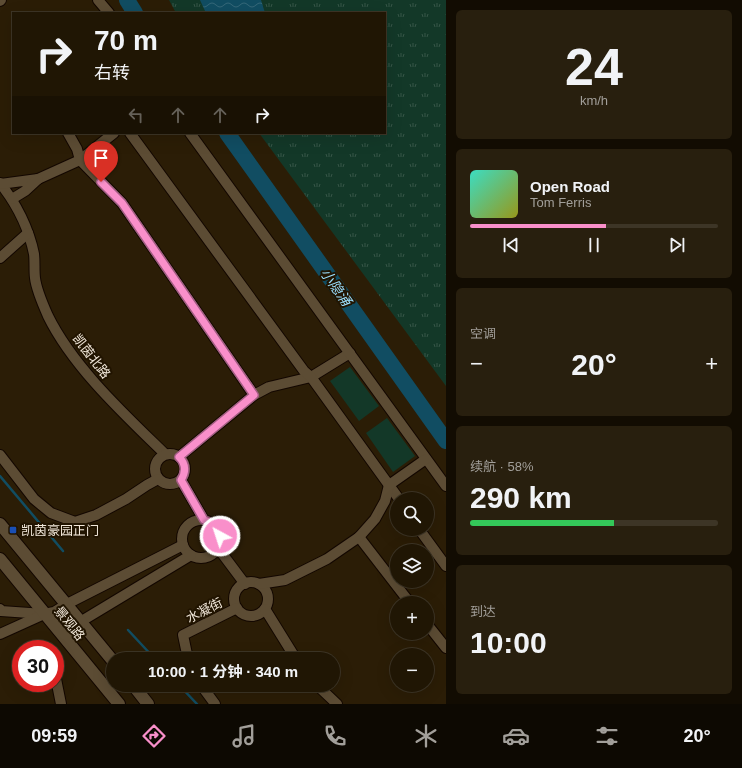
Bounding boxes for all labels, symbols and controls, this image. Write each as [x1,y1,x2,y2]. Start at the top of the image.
text: 70 m [94,25,158,56]
icon: right [28,28,80,80]
text: 24 [565,38,623,96]
text: 右转 [94,63,130,83]
text: km/h [580,93,608,108]
icon: left [125,104,147,126]
icon: ahead [167,104,189,126]
icon: ahead [209,104,231,126]
icon: right [251,104,273,126]
pin [84,141,118,182]
icon: arrive [90,147,112,169]
text: Open Road [530,178,610,195]
text: Tom Ferris [530,195,591,210]
icon: previous [500,234,522,256]
icon: pause [583,234,605,256]
icon: next [666,234,688,256]
water label: 小隐涌 [317,265,356,310]
text: 空调 [470,326,496,341]
street label: 凯茵北路 [70,331,114,381]
text: 20° [571,348,617,381]
text: − [470,351,483,376]
text: + [705,351,718,376]
text: 续航 · 58% [470,459,534,474]
text: 290 km [470,481,572,514]
map controls [390,492,434,692]
button: search [390,492,434,536]
position arrow [199,515,241,557]
place label: 凯茵豪园正门 [21,523,99,538]
marker: 凯茵豪园正门 [8,525,18,535]
button: layers [390,544,434,588]
street label: 水凝街 [183,595,225,626]
button: + [390,596,434,640]
street label: 景观路 [52,603,88,643]
text: 到达 [470,604,496,619]
text: 10:00 [470,626,547,659]
speed limit sign: 30 [12,640,64,692]
button: − [390,648,434,692]
text: 10:00 · 1 分钟 · 340 m [148,663,298,680]
icon: directions [140,722,168,750]
icon: music [230,722,258,750]
icon: phone [321,722,349,750]
icon: climate [412,722,440,750]
icon: car [502,722,530,750]
icon: filters [593,722,621,750]
text: 09:59 [31,726,77,746]
text: 20° [683,726,711,746]

